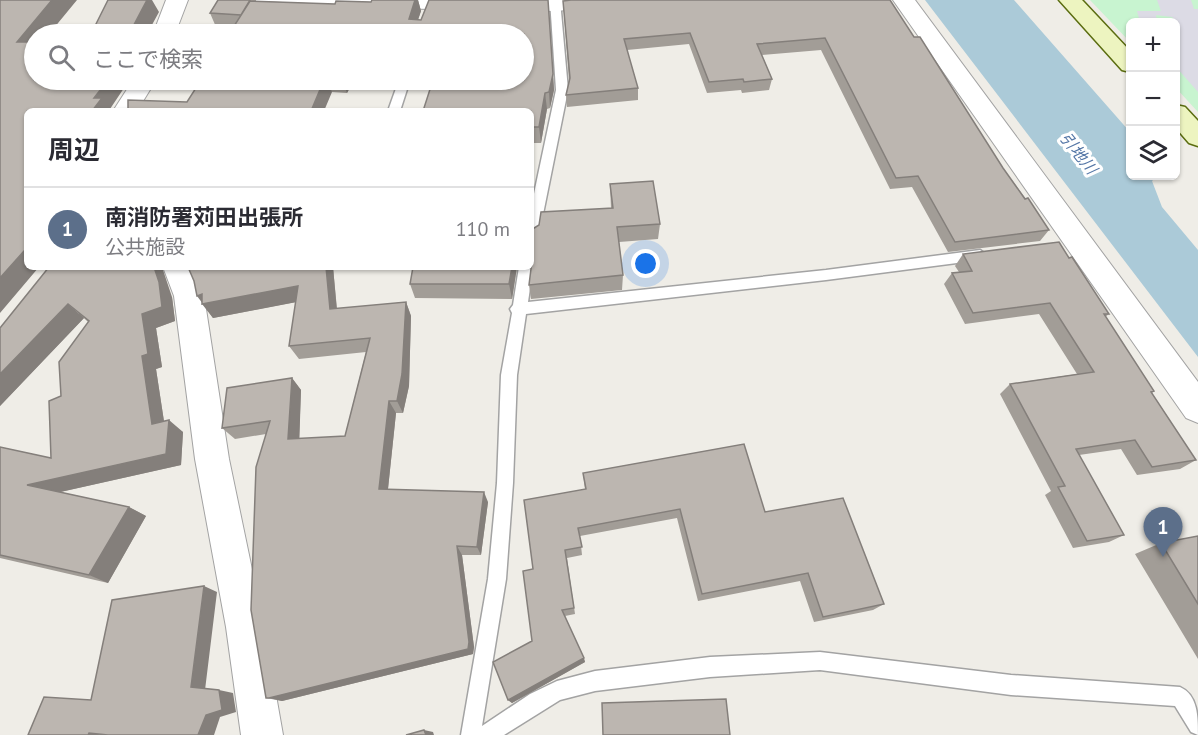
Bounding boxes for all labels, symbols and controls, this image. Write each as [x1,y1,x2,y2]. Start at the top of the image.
map controls [1126,18,1180,180]
button: + [1126,18,1180,72]
search box [24,24,534,90]
icon: search [45,41,78,74]
text: ここで検索 [93,45,203,73]
button: − [1126,72,1180,126]
button: layers [1126,126,1180,180]
water label: 引地川 [1056,128,1103,179]
text: 周辺 [48,133,100,166]
text: 南消防署苅田出張所 [105,203,303,231]
text: 1 [62,216,73,242]
text: 110 m [456,216,510,242]
text: 公共施設 [105,234,185,260]
your location [631,249,660,278]
pin: 1 [1144,508,1182,557]

